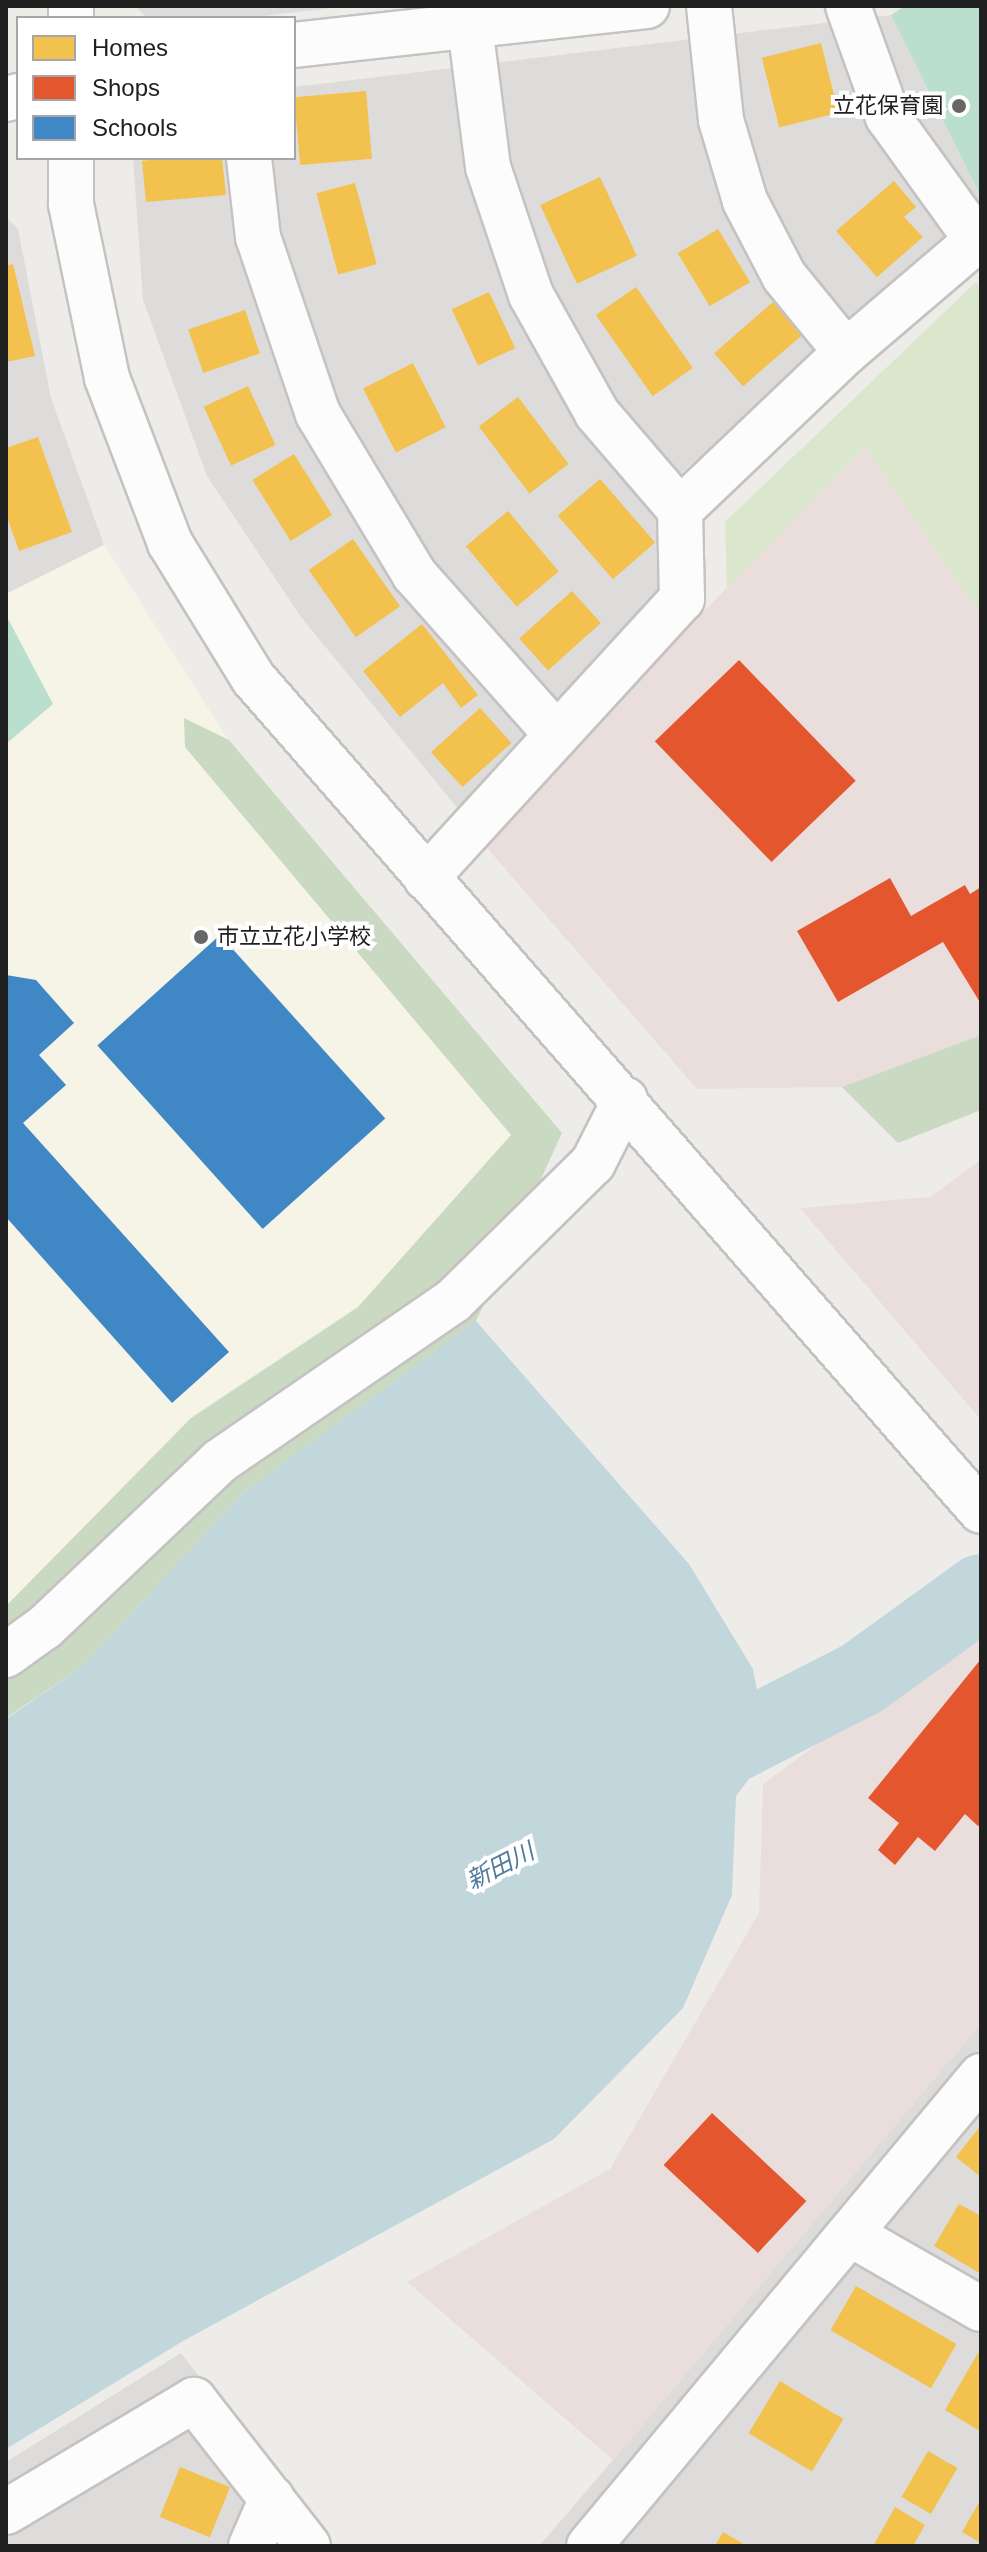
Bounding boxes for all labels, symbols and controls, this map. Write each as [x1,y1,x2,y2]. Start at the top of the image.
legend [16,16,296,160]
text: Homes [92,34,168,61]
text: Shops [92,74,160,101]
place label: 立花保育園 [833,93,943,119]
marker: 立花保育園 [950,97,968,115]
text: Schools [92,114,177,141]
place label: 市立立花小学校 [217,924,371,950]
marker: 市立立花小学校 [192,928,210,946]
water label: 新田川 [461,1837,539,1895]

